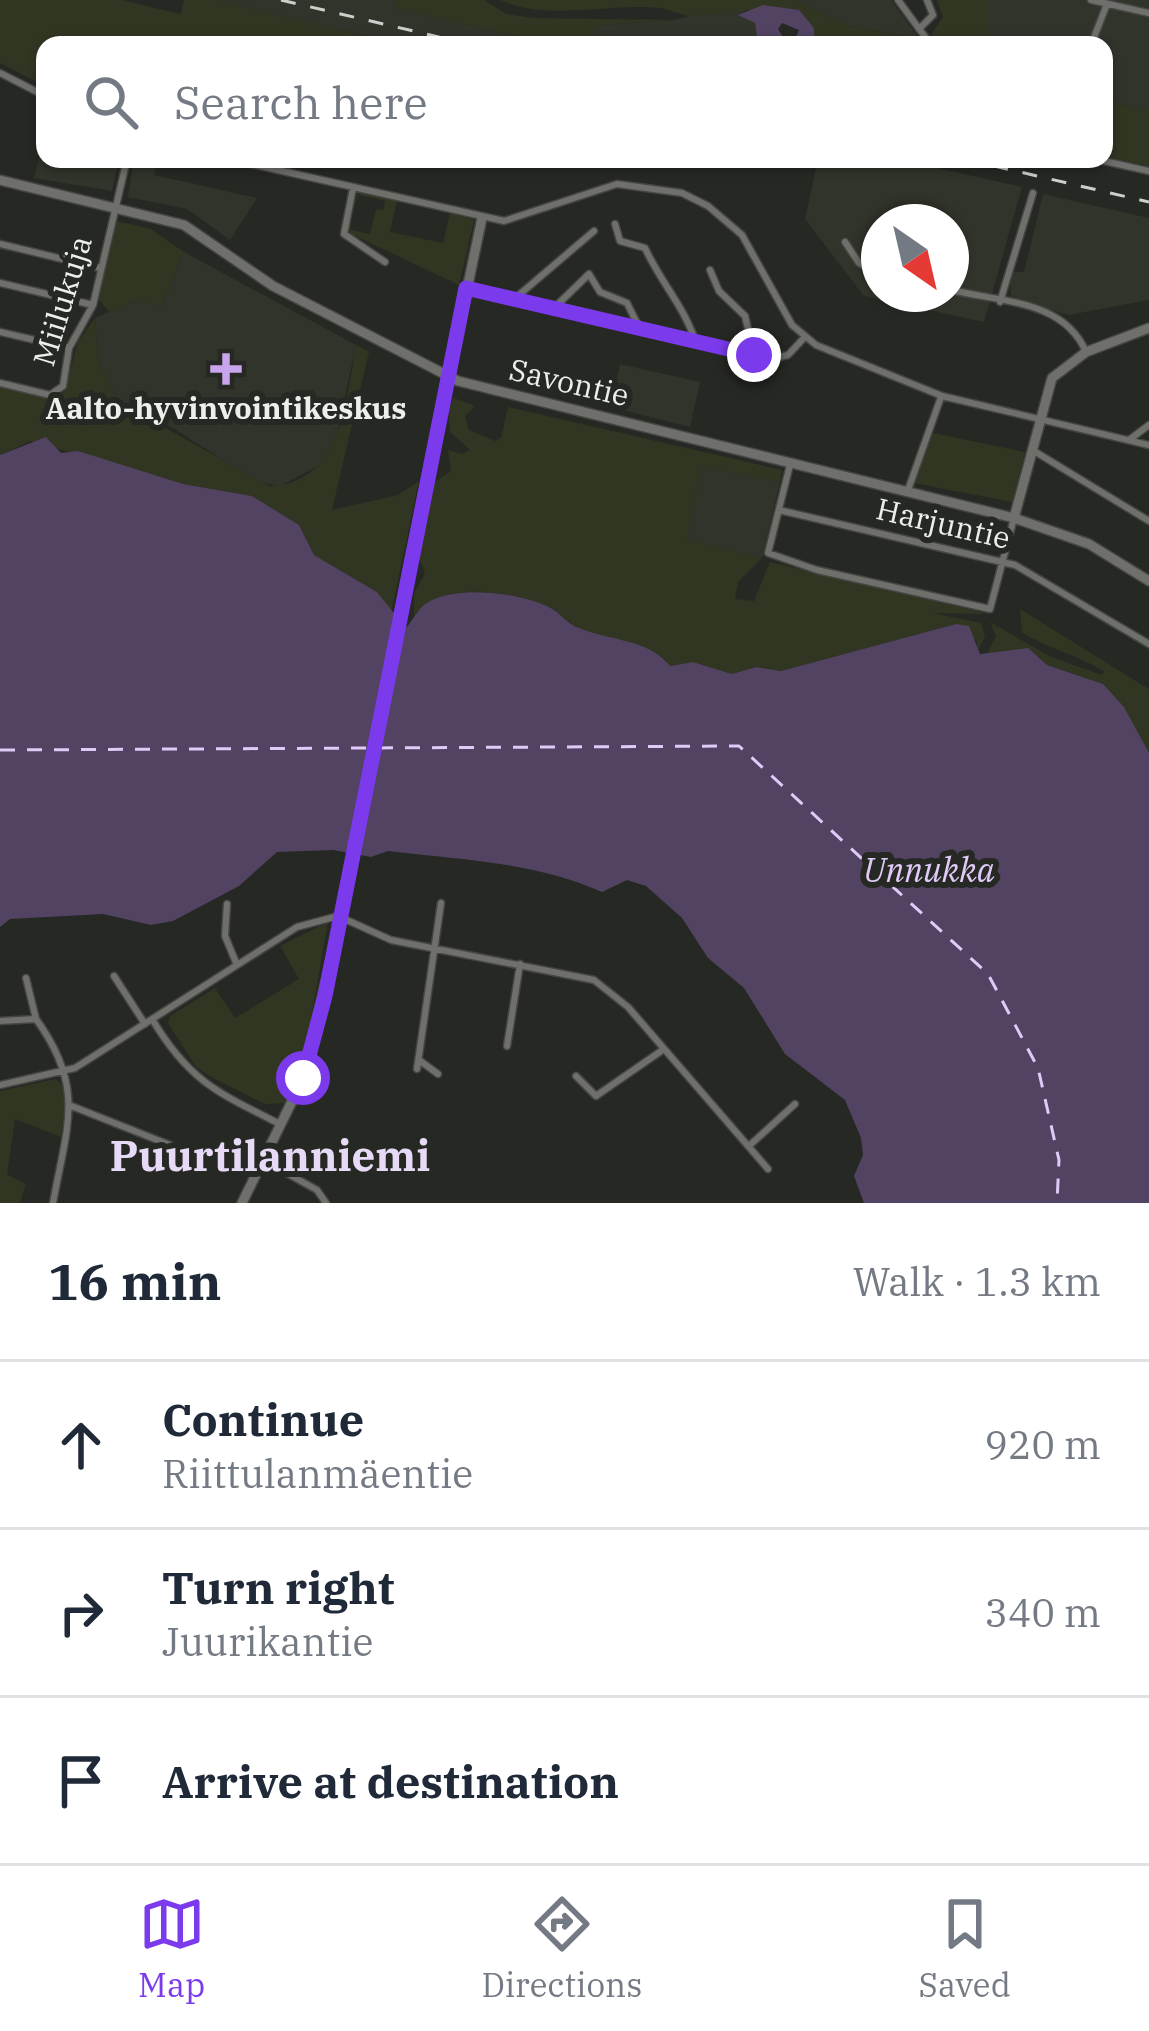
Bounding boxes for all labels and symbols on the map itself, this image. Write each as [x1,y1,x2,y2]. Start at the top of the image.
north arrow [861,204,969,312]
street label: Miilukuja [23,231,100,370]
route end [727,328,781,382]
street label: Savontie [506,349,633,414]
marker: Aalto-hyvinvointikeskus [210,353,242,385]
place label: Aalto-hyvinvointikeskus [46,388,407,427]
street label: Harjuntie [873,488,1014,557]
water label: Unnukka [863,848,995,891]
route start [276,1051,330,1105]
district label: Puurtilanniemi [110,1128,430,1183]

